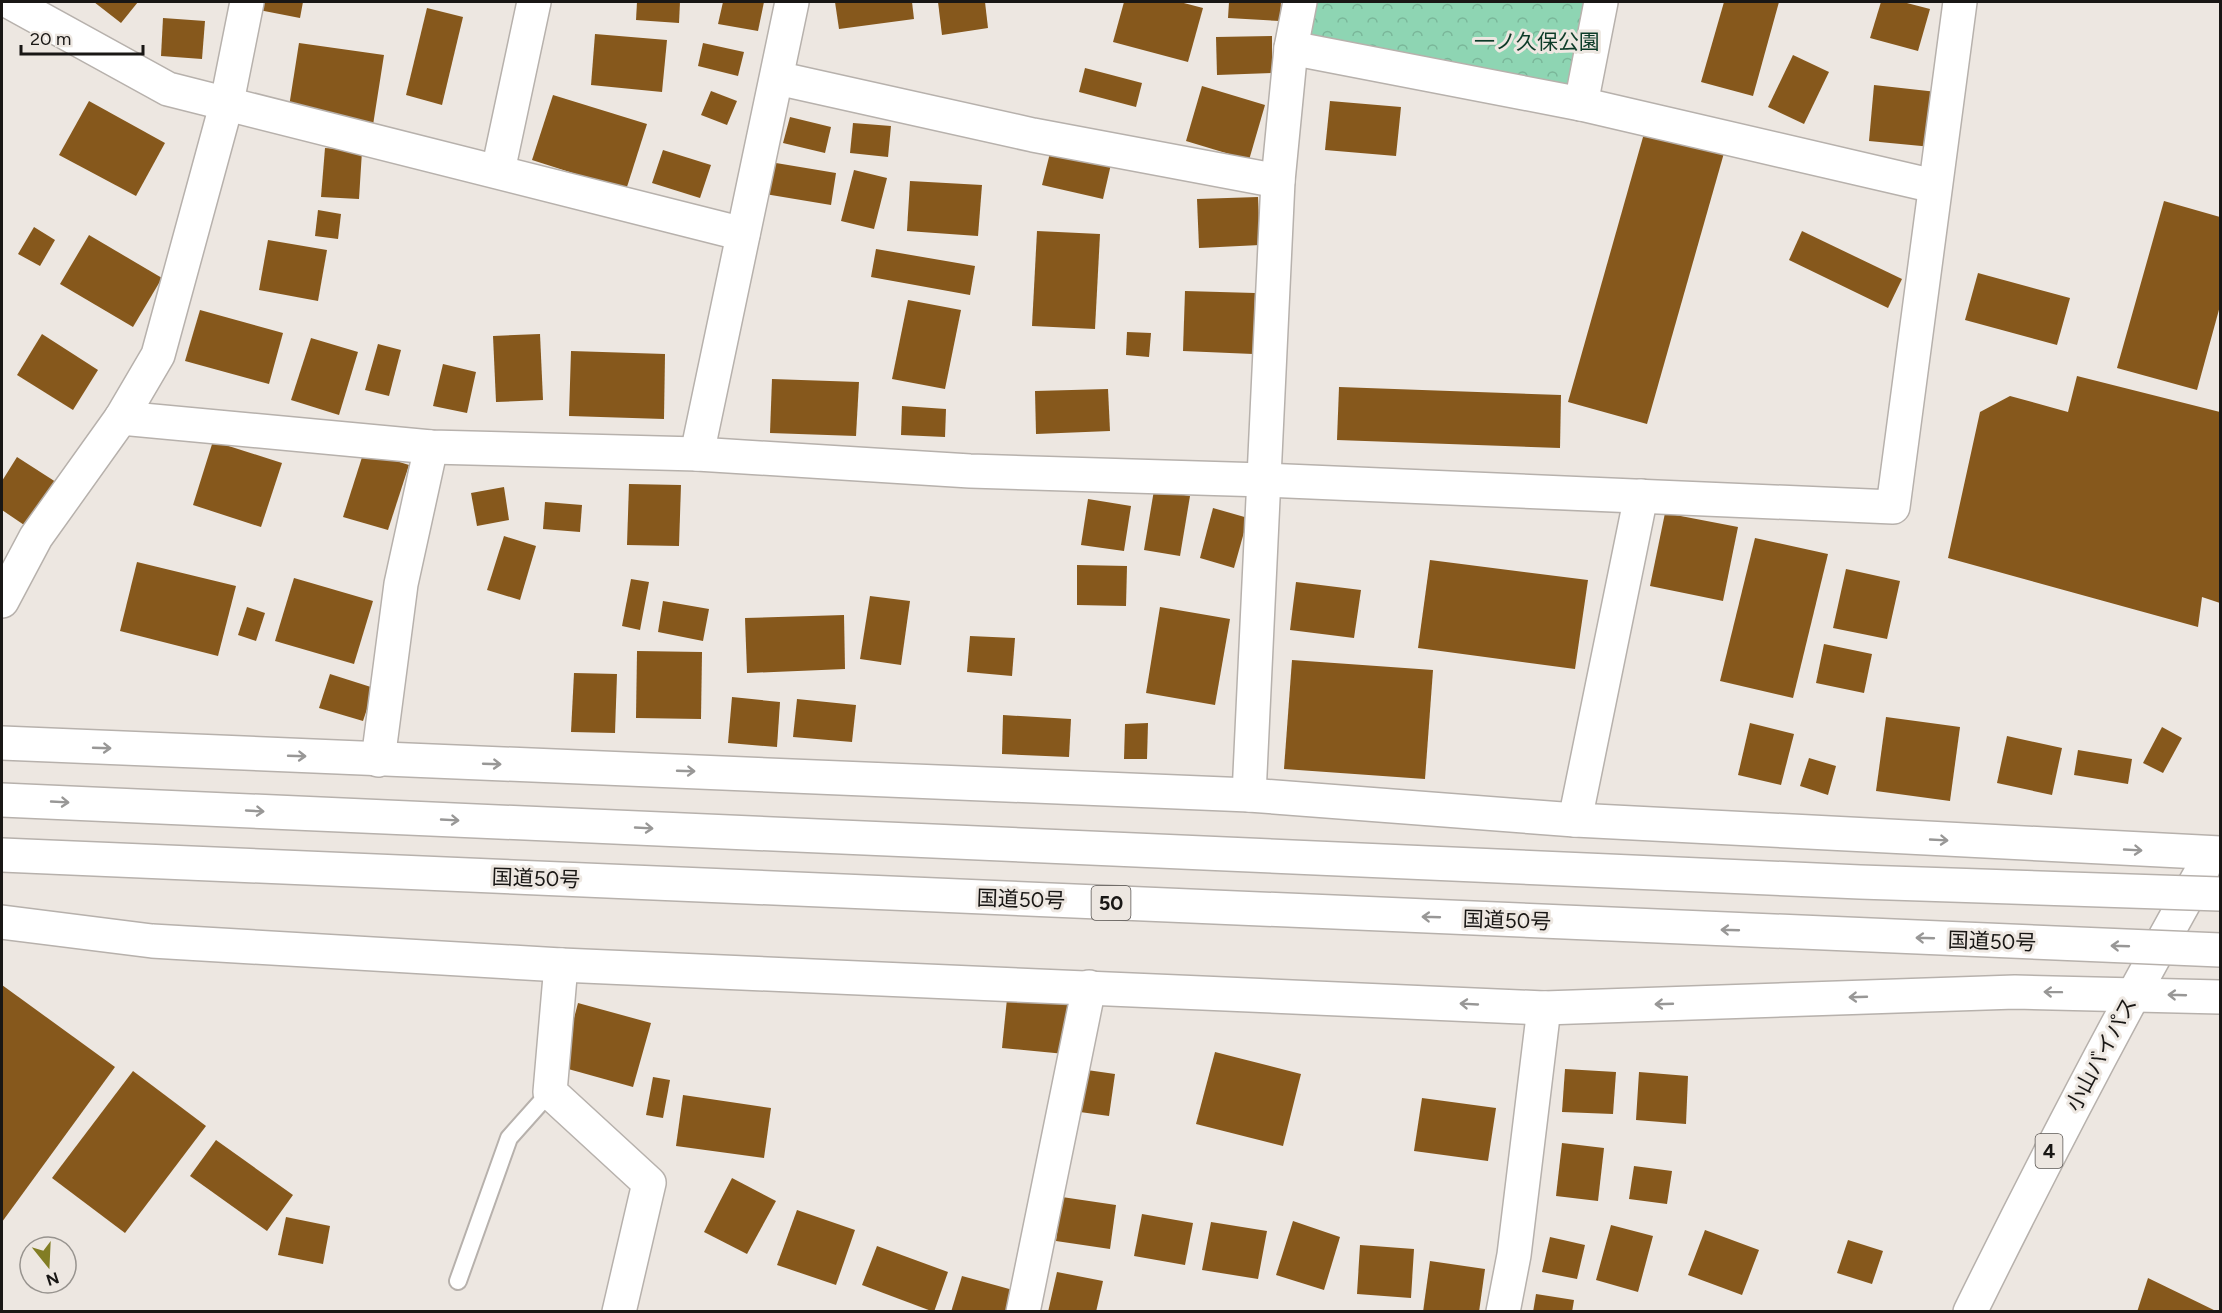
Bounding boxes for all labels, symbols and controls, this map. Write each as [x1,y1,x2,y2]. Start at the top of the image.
scale bar [21,18,142,56]
text: 20 m [30,28,71,50]
park label: 一ノ久保公園 [1474,29,1600,54]
one-way arrow [91,742,111,753]
one-way arrow [286,751,306,762]
one-way arrow [481,758,501,770]
one-way arrow [676,765,696,777]
one-way arrow [49,797,69,808]
one-way arrow [244,805,264,817]
one-way arrow [439,814,459,825]
one-way arrow [634,823,654,834]
one-way arrow [1928,834,1948,845]
one-way arrow [2123,844,2143,855]
street label: 国道50号 [491,864,581,892]
street label: 国道50号 [976,885,1066,913]
road number: 50 [1092,886,1130,920]
street label: 国道50号 [1462,906,1552,934]
one-way arrow [1421,911,1441,922]
one-way arrow [1721,924,1741,935]
street label: 国道50号 [1947,927,2037,955]
one-way arrow [1916,932,1936,944]
one-way arrow [2111,941,2131,952]
one-way arrow [2044,986,2064,998]
one-way arrow [2167,990,2187,1001]
one-way arrow [1849,991,1869,1002]
street label: 小山バイパス [2060,993,2142,1115]
one-way arrow [1654,998,1674,1009]
one-way arrow [1459,999,1479,1010]
road number: 4 [2036,1134,2062,1168]
north arrow [18,1235,78,1295]
text: N [44,1268,61,1290]

